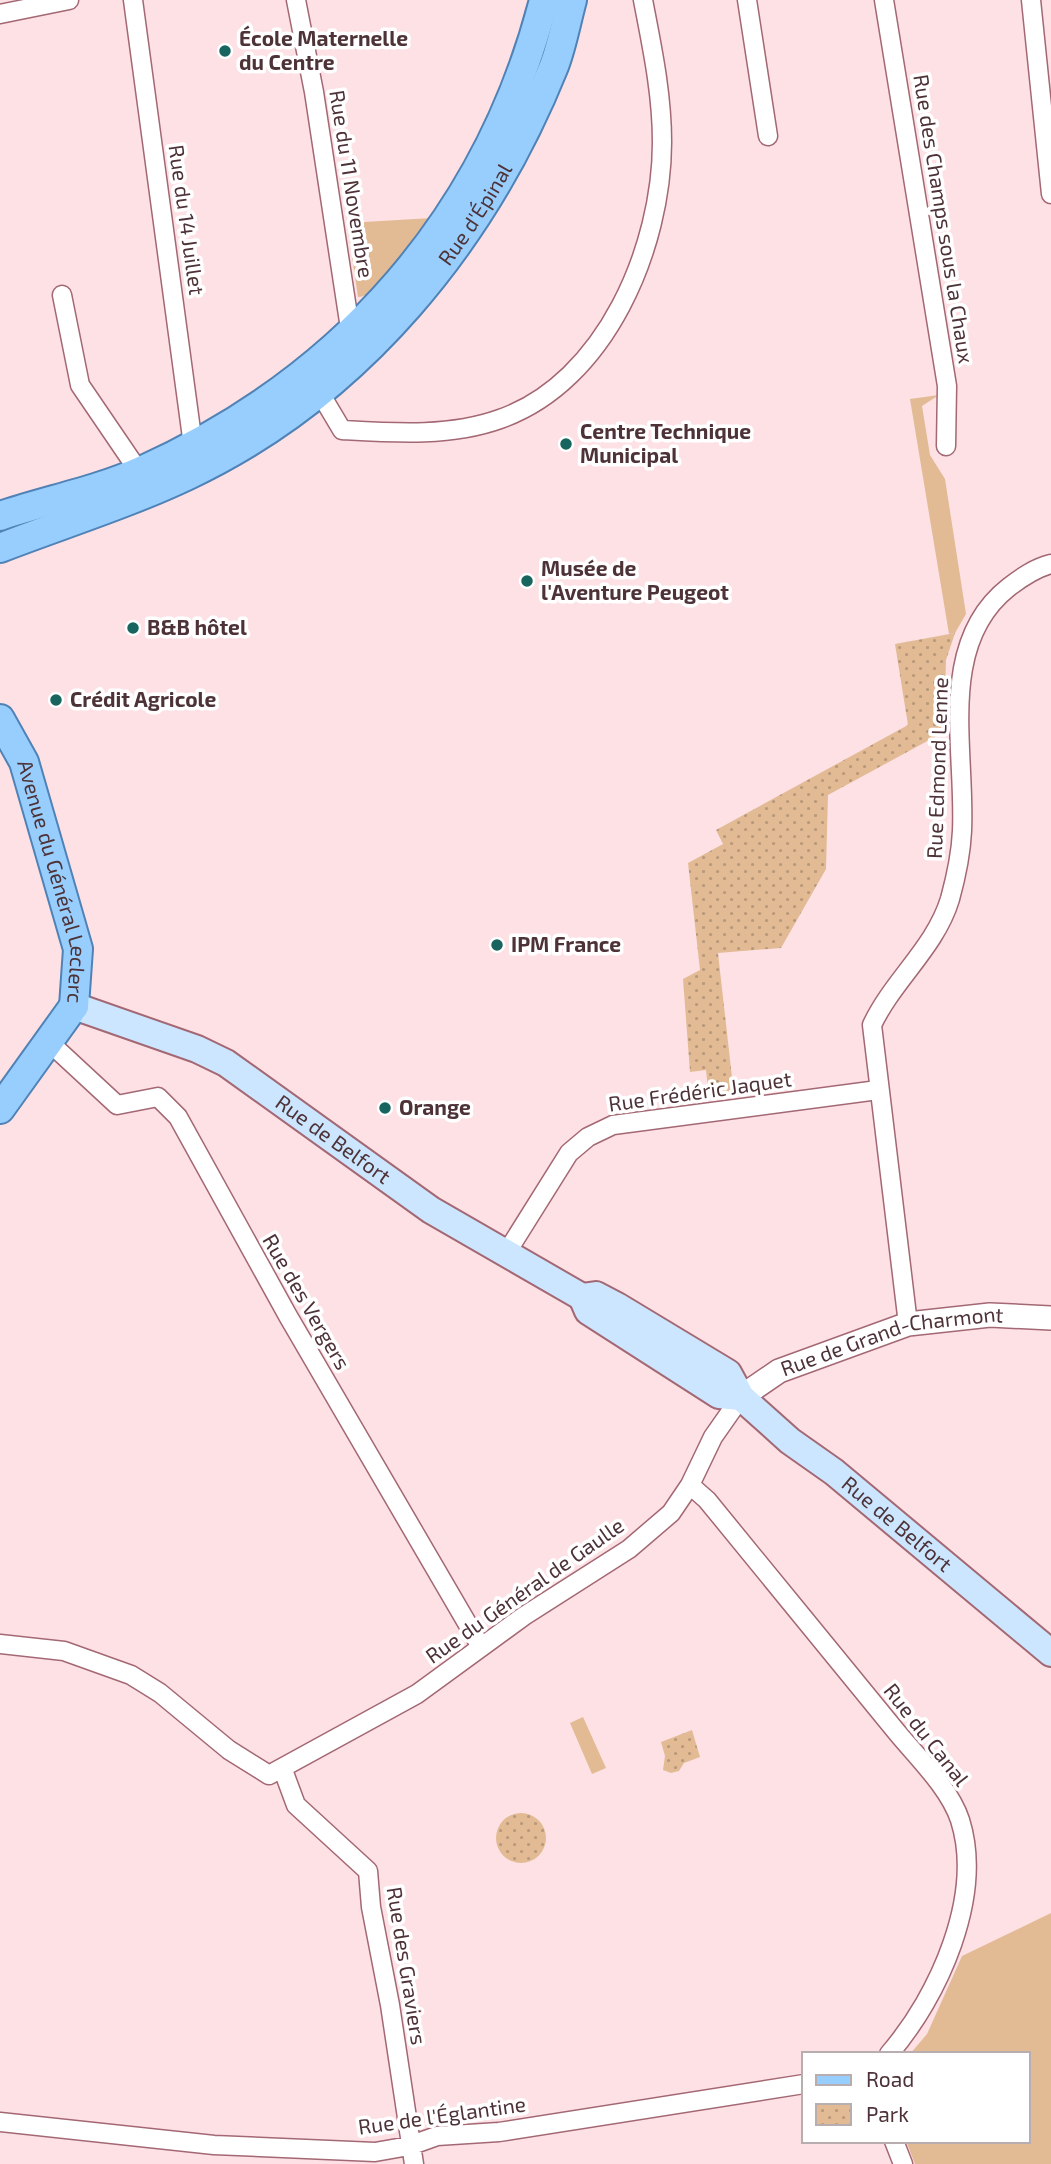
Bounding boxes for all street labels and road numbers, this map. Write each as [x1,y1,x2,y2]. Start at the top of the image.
street label: Rue des Champs sous la Chaux [909,72,980,365]
street label: Rue du 11 Novembre [325,88,380,279]
street label: Rue du 14 Juillet [165,143,210,296]
street label: Rue d'Épinal [432,158,517,270]
street label: Rue Edmond Lenne [921,677,952,859]
street label: Avenue du Général Leclerc [13,757,92,1004]
street label: Rue Frédéric Jaquet [607,1065,793,1116]
street label: Rue de Belfort [271,1089,396,1188]
street label: Rue des Vergers [258,1229,356,1374]
street label: Rue de Grand-Charmont [777,1300,1004,1380]
street label: Rue de Belfort [837,1470,958,1576]
street label: Rue du Général de Gaulle [420,1512,628,1668]
street label: Rue du Canal [879,1678,975,1791]
street label: Rue des Graviers [383,1885,432,2046]
street label: Rue de l'Églantine [356,2090,527,2139]

